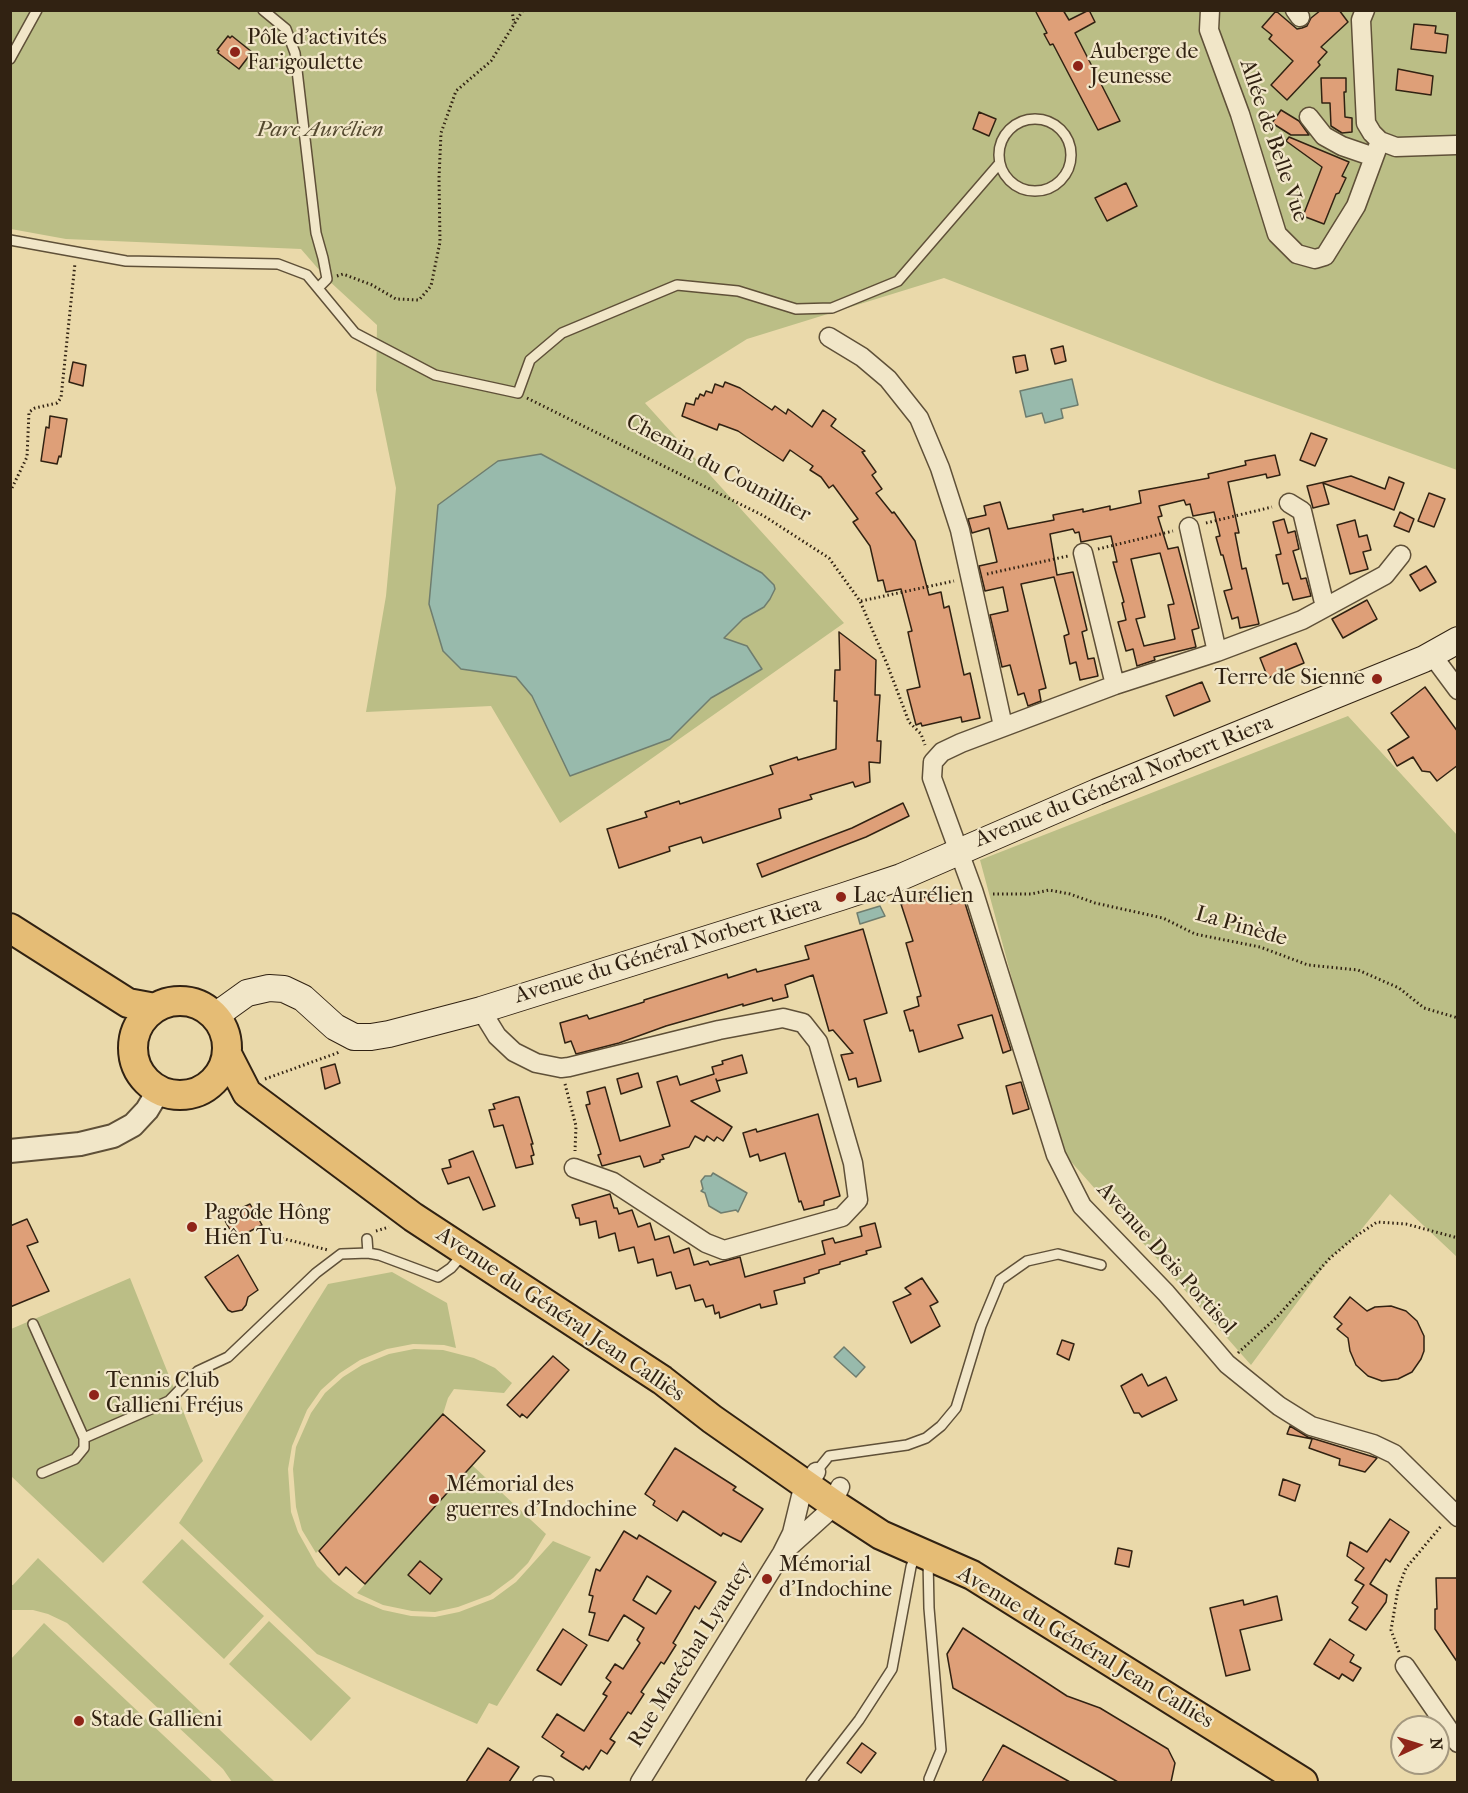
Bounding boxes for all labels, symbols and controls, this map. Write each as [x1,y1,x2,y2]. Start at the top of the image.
place label: Pôle d'activités Farigoulette [247,26,387,78]
place label: Auberge de Jeunesse [1090,40,1198,92]
marker: Pôle d'activités Farigoulette [228,45,242,59]
street label: Allée de Belle Vue [1233,56,1313,226]
marker: Auberge de Jeunesse [1071,59,1085,73]
park label: Parc Aurélien [256,118,384,144]
street label: Chemin du Counillier [621,409,815,529]
place label: Terre de Sienne [1215,666,1365,692]
marker: Terre de Sienne [1370,672,1384,686]
street label: Avenue du Général Norbert Riera [971,710,1277,854]
place label: Lac Aurélien [853,884,974,910]
marker: Lac Aurélien [834,890,848,904]
street label: Avenue du Général Norbert Riera [512,892,824,1010]
street label: La Pinède [1192,901,1290,953]
street label: Avenue Deis Portisol [1091,1178,1241,1340]
place label: Pagode Hông Hiên Tu [204,1201,330,1252]
marker: Pagode Hông Hiên Tu [185,1220,199,1234]
street label: Avenue du Général Jean Calliès [431,1222,689,1408]
place label: Tennis Club Gallieni Fréjus [106,1369,243,1420]
marker: Tennis Club Gallieni Fréjus [87,1388,101,1402]
place label: Mémorial des guerres d'Indochine [446,1473,637,1524]
marker: Mémorial des guerres d'Indochine [427,1492,441,1506]
place label: Mémorial d'Indochine [779,1553,892,1604]
street label: Rue Maréchal Lyautey [623,1557,759,1753]
street label: Avenue du Général Jean Calliès [952,1561,1218,1735]
marker: Mémorial d'Indochine [760,1572,774,1586]
place label: Stade Gallieni [91,1708,222,1734]
marker: Stade Gallieni [72,1714,86,1728]
north arrow [1390,1715,1450,1775]
text: N [1427,1737,1446,1751]

